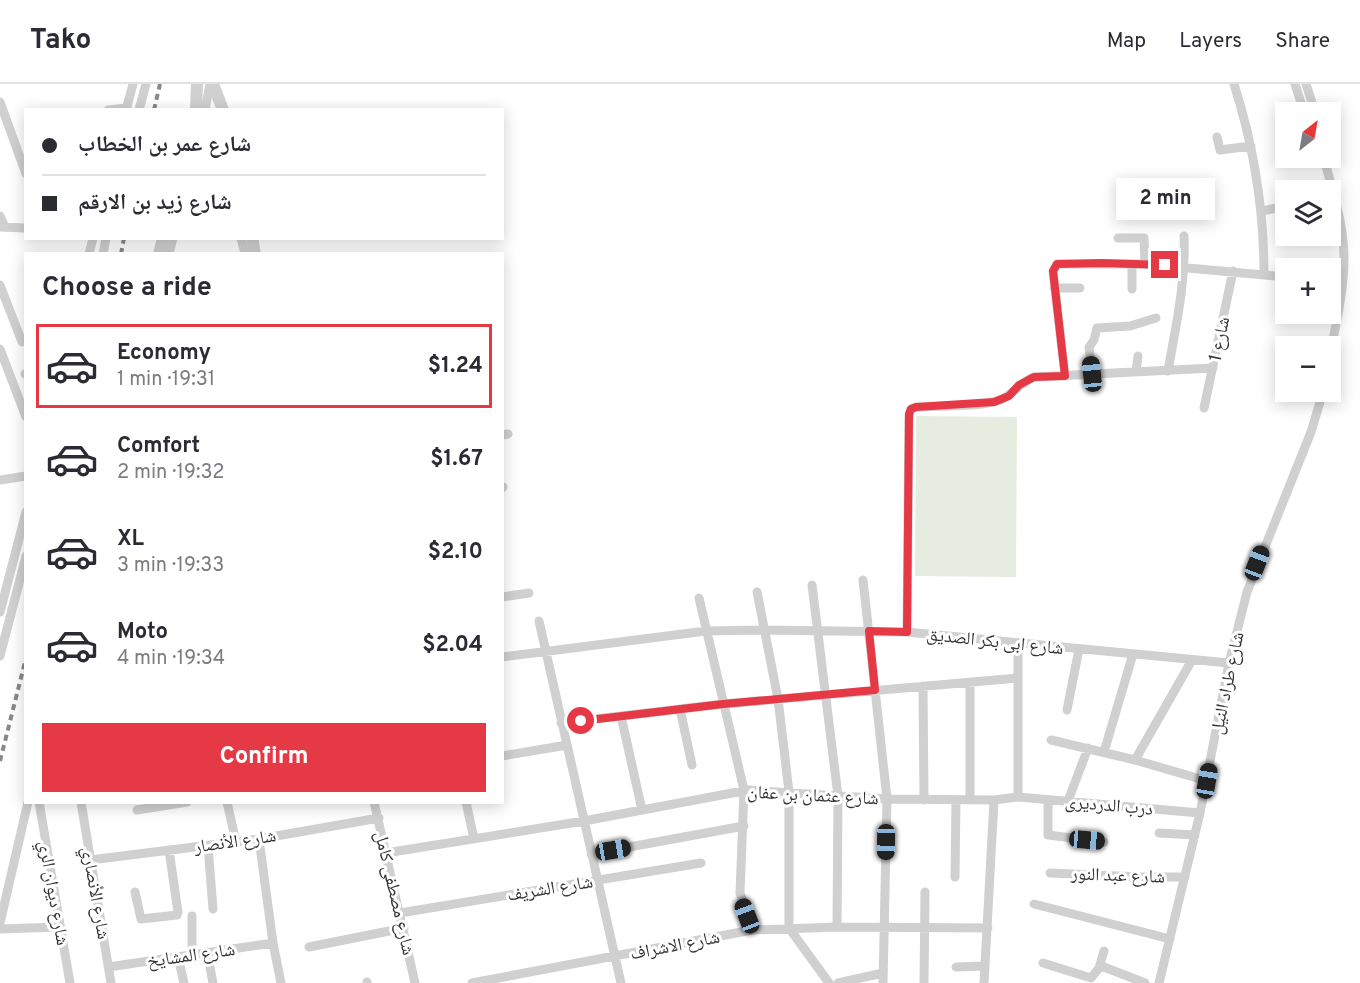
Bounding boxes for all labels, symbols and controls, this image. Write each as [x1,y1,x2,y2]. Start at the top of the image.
text: Tako [30,23,91,59]
text: Map [1107,28,1146,55]
text: Layers [1179,28,1242,55]
text: Share [1275,28,1330,55]
north arrow [1275,102,1341,168]
map controls [1275,102,1341,402]
text: شارع عمر بن الخطاب [78,132,251,159]
callout: 2 min [1116,178,1214,220]
button: layers [1275,180,1341,246]
text: 2 min [1139,186,1192,212]
text: شارع زيد بن الارقم [78,190,232,217]
route end [1151,251,1178,278]
button: + [1275,258,1341,324]
text: Choose a ride [42,271,212,305]
street label: شارع 1 [1205,315,1236,364]
button: − [1275,336,1341,402]
icon: car [45,339,99,393]
text: Economy [117,340,211,367]
text: $1.24 [428,353,483,380]
car [1081,355,1103,393]
text: 1 min · 19:31 [117,367,215,393]
icon: car [45,432,99,486]
text: Comfort [117,433,200,460]
text: $1.67 [430,446,483,473]
text: 2 min · 19:32 [117,460,224,486]
icon: car [45,525,99,579]
text: XL [117,526,144,553]
text: $2.10 [428,539,483,566]
car [1242,543,1272,583]
text: 3 min · 19:33 [117,553,224,579]
icon: car [45,618,99,672]
text: Moto [117,619,168,646]
street label: شارع ابى بكر الصديق [925,624,1064,661]
street label: شارع طراد النيل [1206,630,1251,737]
text: $2.04 [422,632,483,659]
text: 4 min · 19:34 [117,646,225,672]
route start [567,707,594,734]
button: Confirm [42,723,486,792]
car [1195,762,1219,800]
street label: شارع عثمان بن عفان [747,782,879,811]
street label: درب الدرديرى [1064,791,1154,822]
car [877,824,895,860]
street label: شارع الأنصار [192,825,278,860]
street label: شارع مصطفى كامل [368,829,419,958]
car [1068,829,1106,851]
car [594,838,632,862]
street label: شارع ديوان الري [30,839,73,948]
street label: شارع الأنصاري [74,845,114,942]
street label: شارع عبد النور [1069,863,1165,890]
street label: شارع الشريف [506,871,595,908]
car [732,896,762,936]
street label: شارع الاشراف [629,927,722,966]
street label: شارع المشايخ [146,939,237,974]

